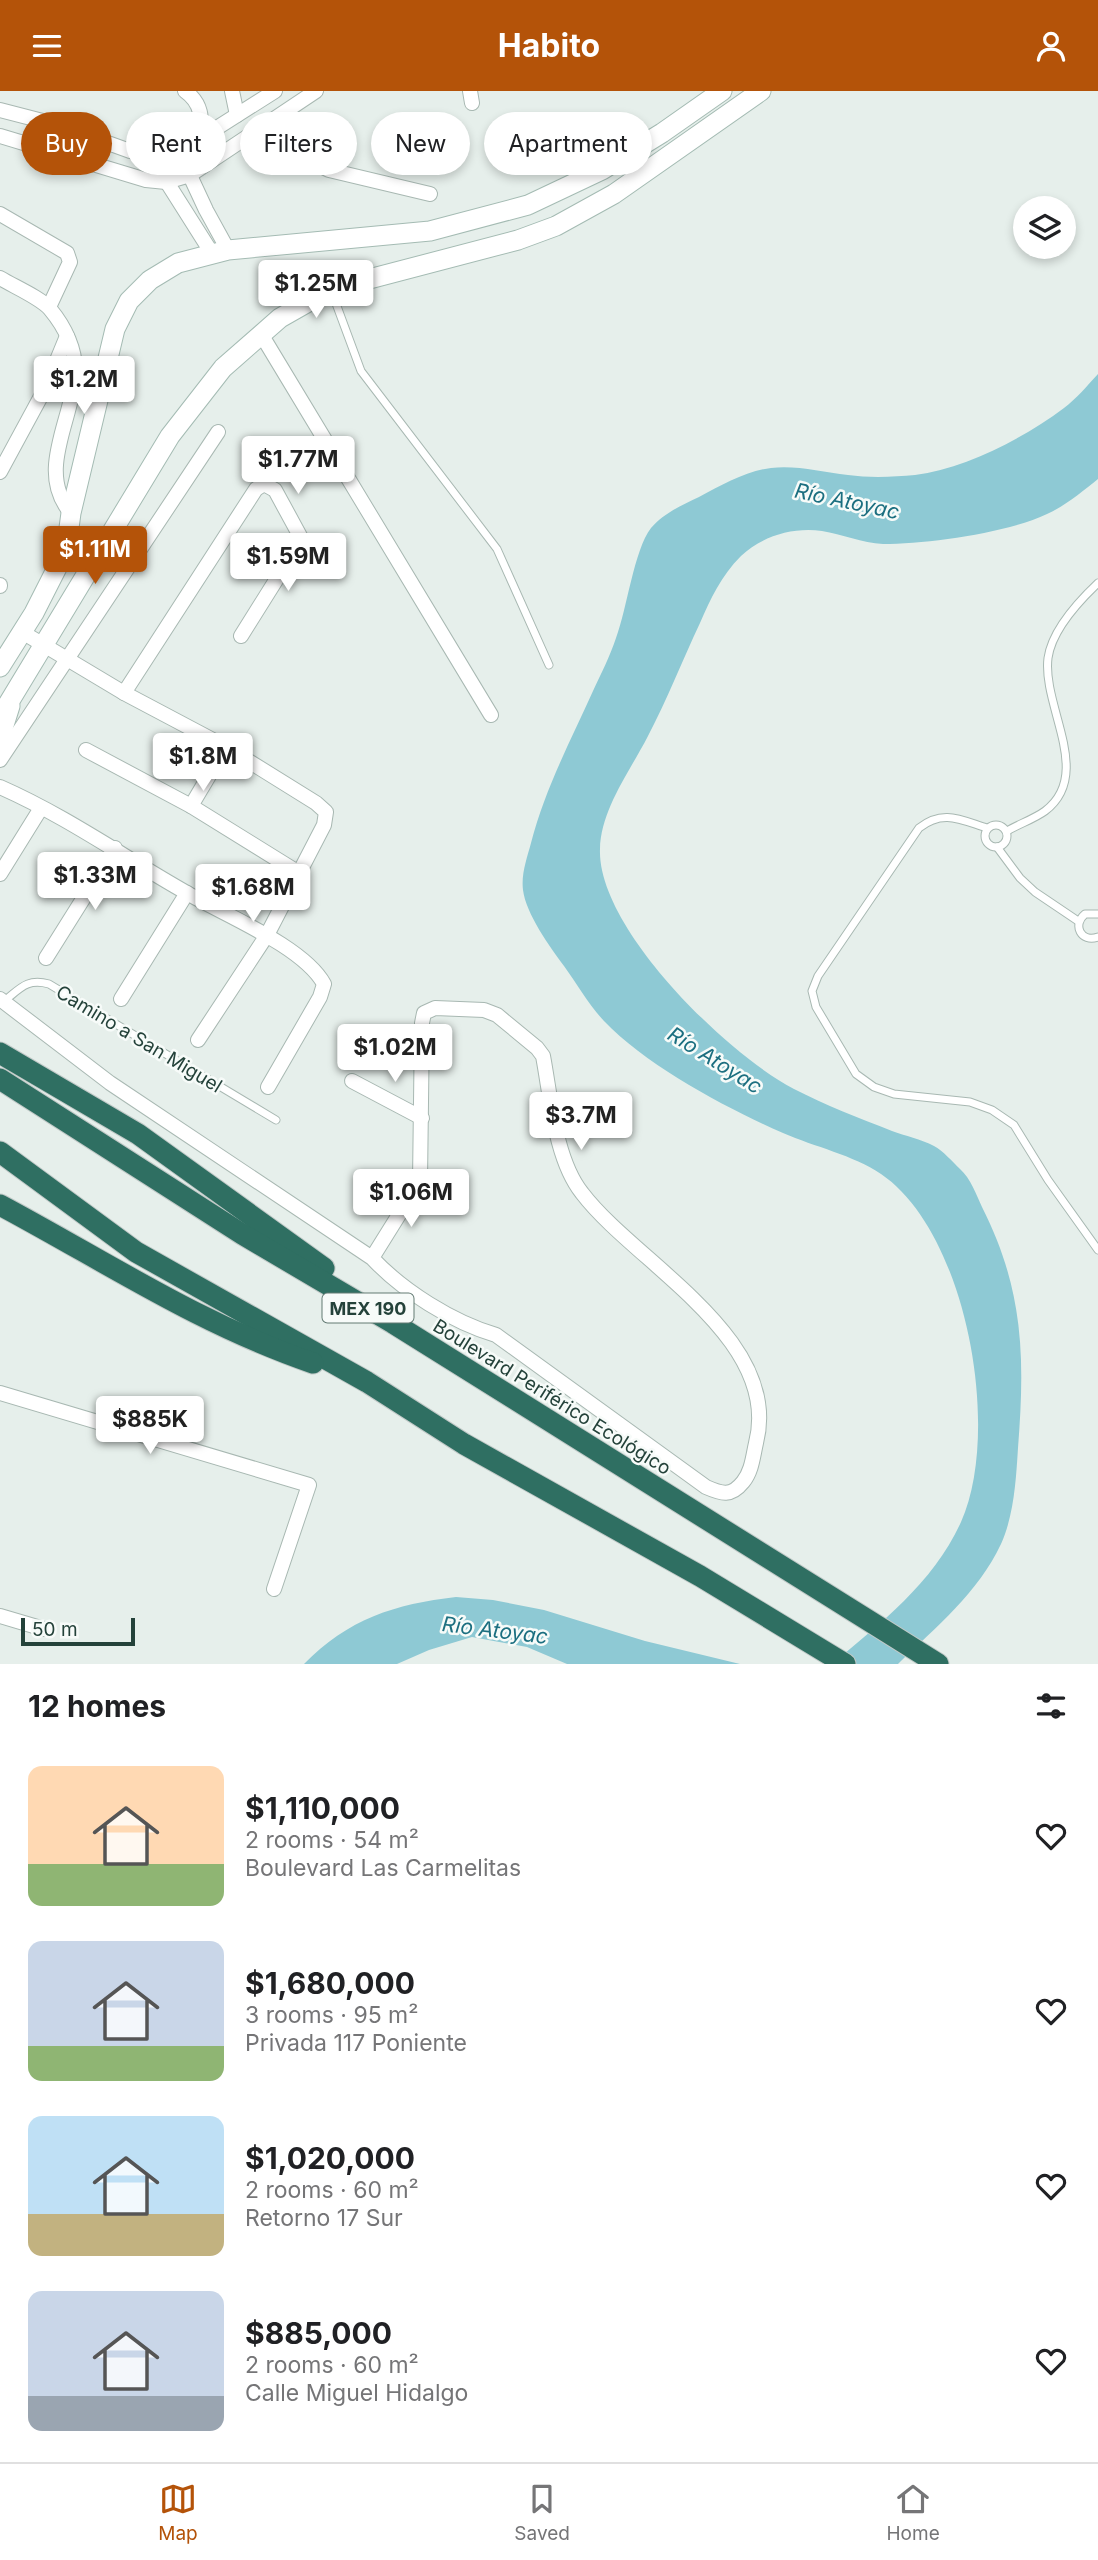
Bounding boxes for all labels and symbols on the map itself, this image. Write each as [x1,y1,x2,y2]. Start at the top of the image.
pin: $1.25M [259,261,373,320]
pin: $1.2M [35,357,133,416]
pin: $1.77M [241,437,355,496]
water label: Río Atoyac [792,478,902,524]
pin: $1.11M [38,526,152,586]
pin: $1.59M [231,533,345,593]
pin: $1.8M [154,733,252,793]
pin: $1.33M [38,853,152,912]
pin: $1.68M [196,865,310,924]
street label: Camino a San Miguel [52,980,226,1098]
water label: Río Atoyac [663,1021,767,1099]
pin: $1.02M [338,1025,452,1084]
pin: $3.7M [532,1093,630,1152]
pin: $1.06M [354,1169,468,1229]
road number: MEX 190 [322,1293,414,1323]
street label: Boulevard Periférico Ecológico [429,1314,675,1480]
pin: $885K [101,1397,199,1456]
water label: Río Atoyac [441,1611,549,1649]
scale bar [21,1615,135,1647]

